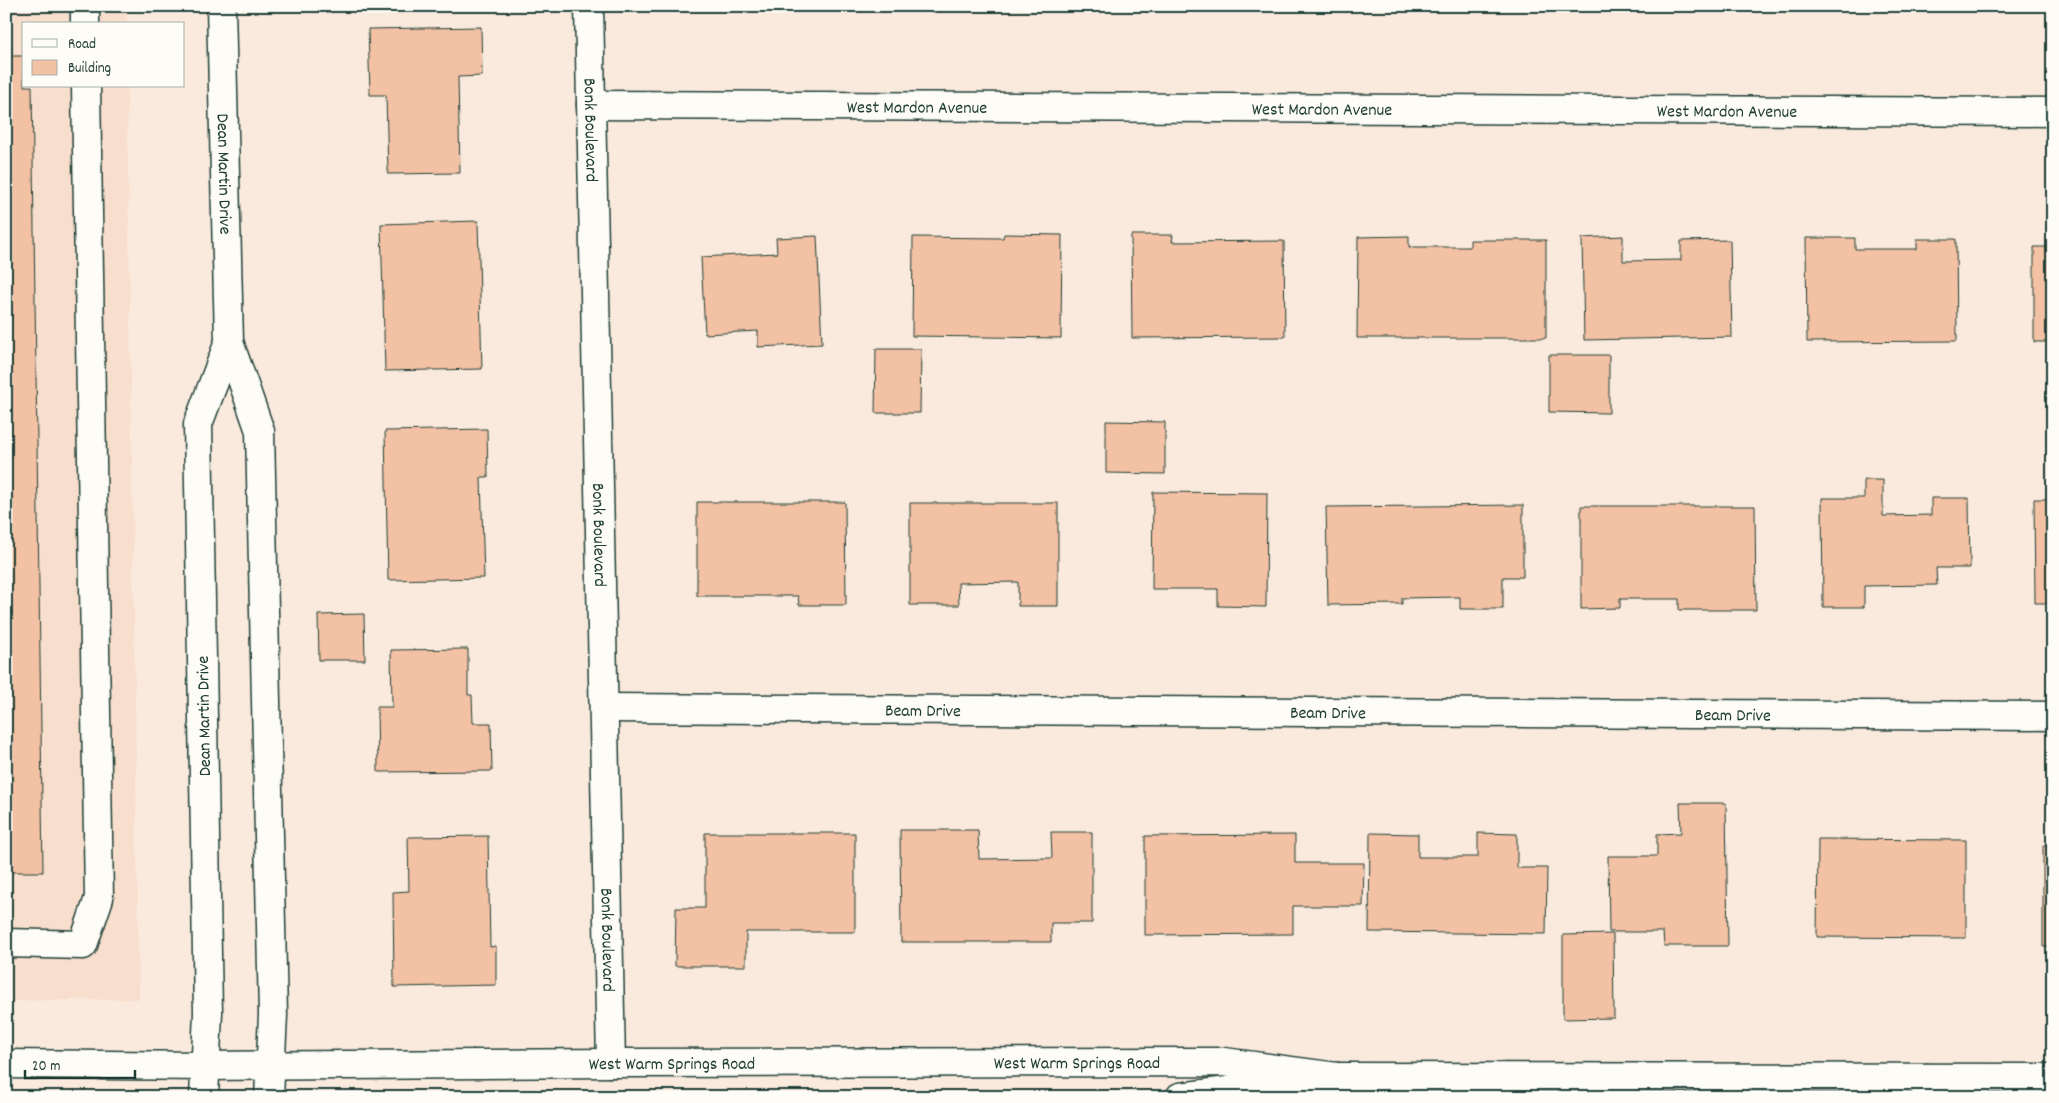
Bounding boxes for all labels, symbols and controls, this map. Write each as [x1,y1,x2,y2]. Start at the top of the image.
legend [22,22,185,88]
text: Road [68,34,96,56]
text: Building [68,58,111,80]
street label: Bonk Boulevard [576,78,603,182]
street label: West Mardon Avenue [847,96,987,122]
street label: West Mardon Avenue [1252,98,1392,124]
street label: West Mardon Avenue [1657,100,1797,126]
street label: Dean Martin Drive [209,113,236,235]
street label: Bonk Boulevard [584,483,611,587]
street label: Dean Martin Drive [192,655,219,777]
street label: Beam Drive [885,700,961,725]
street label: Beam Drive [1290,702,1366,727]
street label: Beam Drive [1695,704,1771,729]
street label: Bonk Boulevard [592,888,620,992]
scale bar [25,1048,135,1080]
street label: West Warm Springs Road [994,1052,1160,1077]
street label: West Warm Springs Road [589,1053,755,1078]
text: 20 m [32,1056,60,1078]

